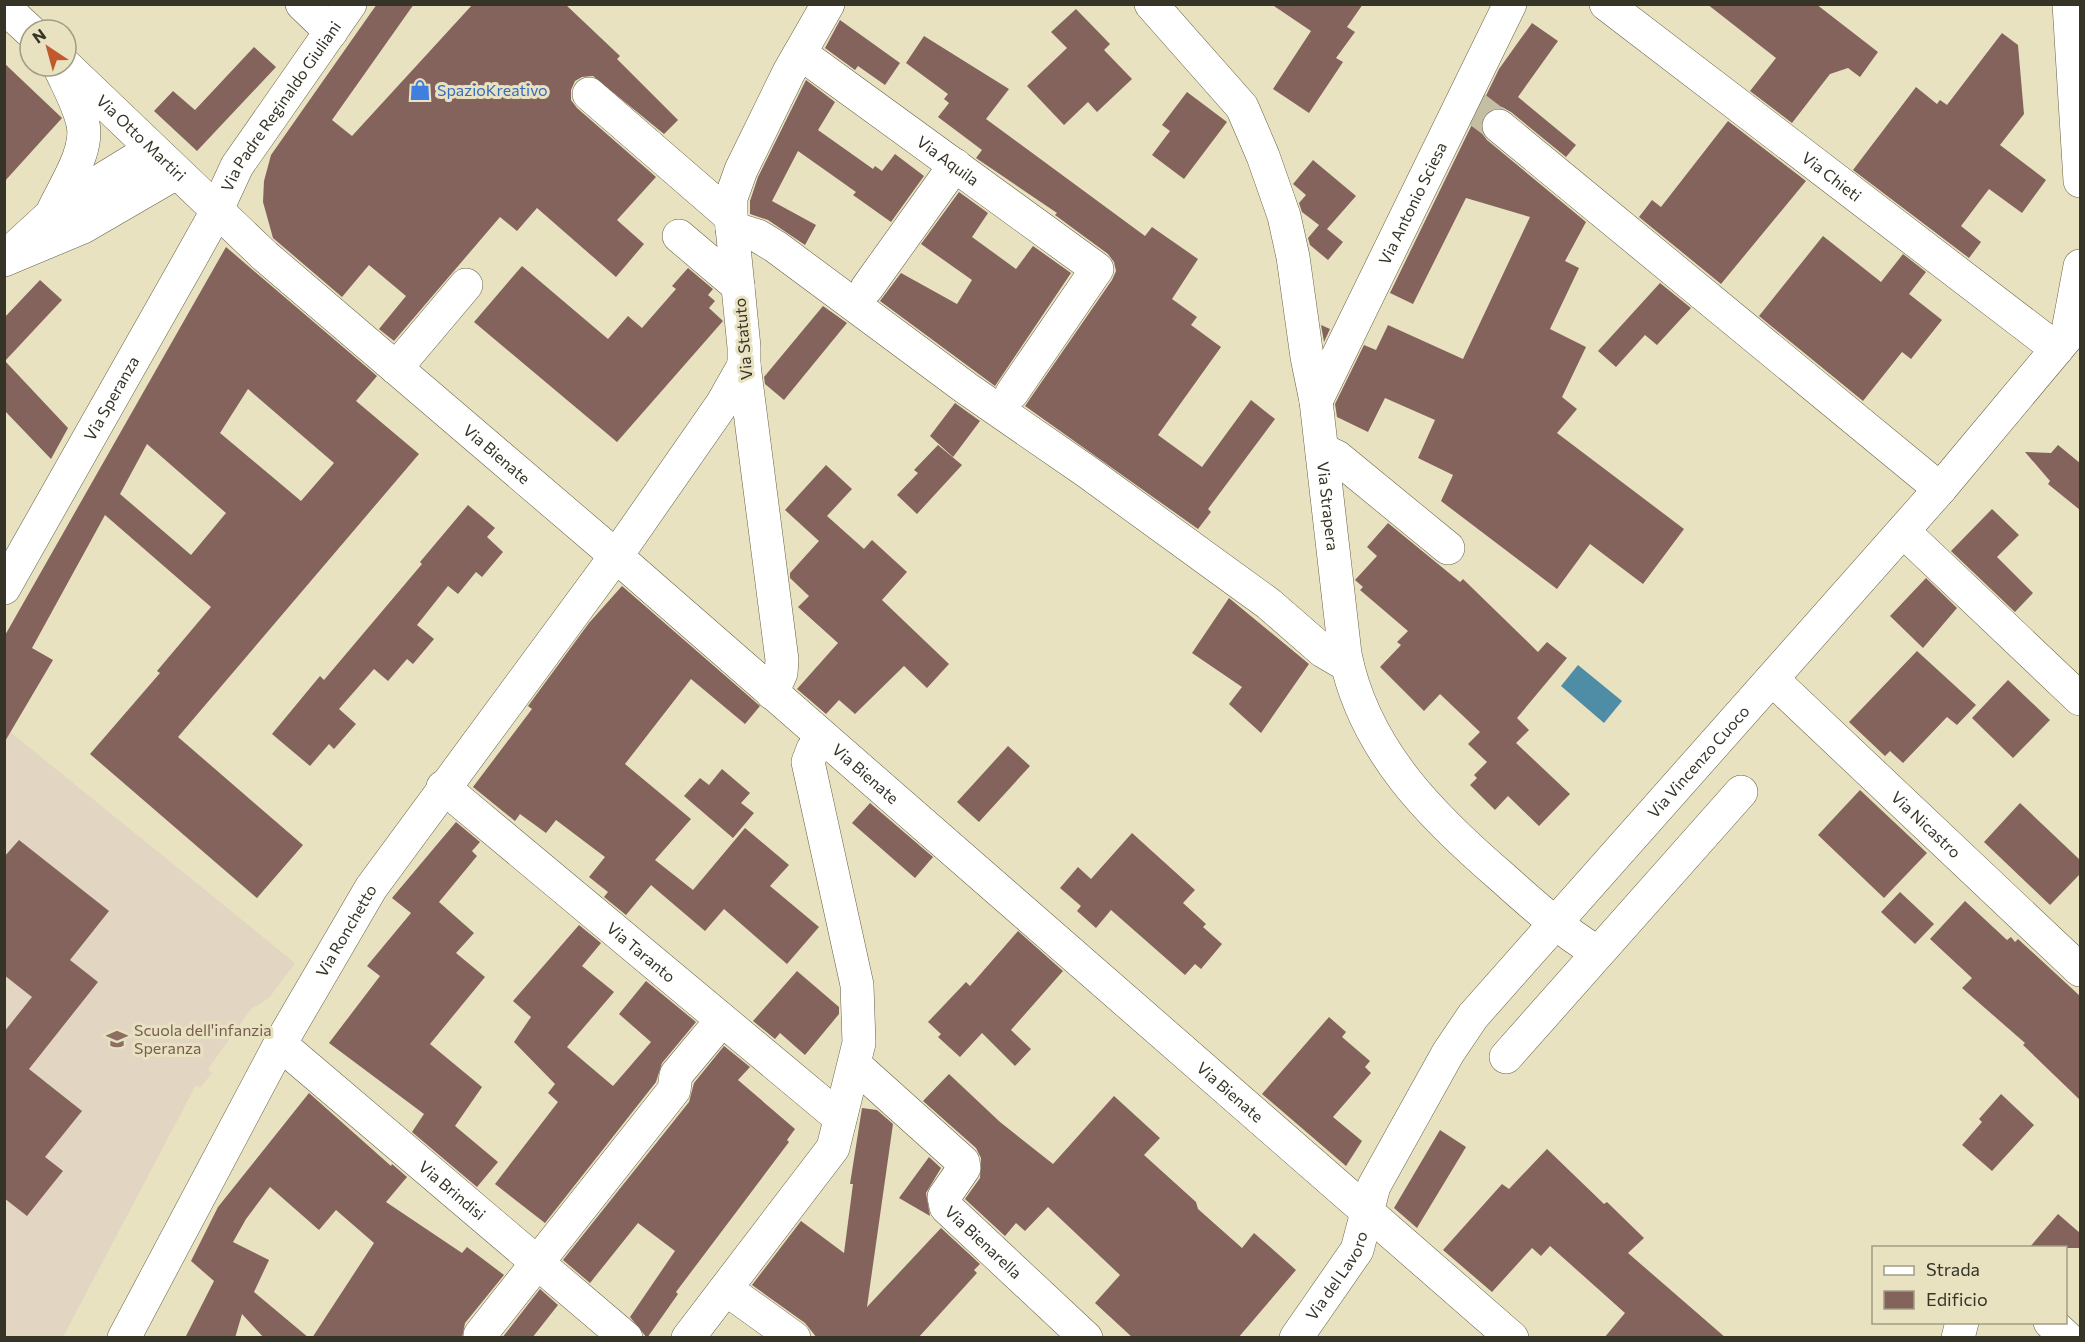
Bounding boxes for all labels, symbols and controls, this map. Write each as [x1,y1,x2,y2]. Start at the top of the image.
street label: Via Padre Reginaldo Giuliani [217,17,344,194]
north arrow [18,18,78,78]
text: N [28,24,49,47]
shop icon: SpazioKreativo [408,78,432,102]
place label: SpazioKreativo [437,80,548,99]
street label: Via Otto Martiri [93,90,190,185]
street label: Via Aquila [914,131,983,189]
street label: Via Antonio Sciesa [1374,139,1450,268]
street label: Via Chieti [1798,147,1865,205]
street label: Via Statuto [729,297,756,381]
street label: Via Speranza [80,352,142,444]
street label: Via Bienate [460,420,534,488]
street label: Via Strapera [1314,461,1343,552]
street label: Via Vincenzo Cuoco [1643,701,1753,821]
street label: Via Bienate [829,739,903,807]
street label: Via Nicastro [1888,787,1965,862]
street label: Via Ronchetto [311,881,380,980]
street label: Via Taranto [603,918,680,986]
place label: Scuola dell'infanzia Speranza [134,1020,272,1057]
school or university icon: Scuola dell'infanzia Speranza [105,1027,129,1051]
street label: Via Bienate [1193,1058,1268,1126]
street label: Via Brindisi [415,1156,490,1224]
street label: Via Bienarella [942,1201,1026,1282]
street label: Via del Lavoro [1301,1229,1371,1323]
legend [1872,1246,2067,1324]
text: Strada [1926,1258,1980,1280]
text: Edificio [1926,1288,1988,1310]

